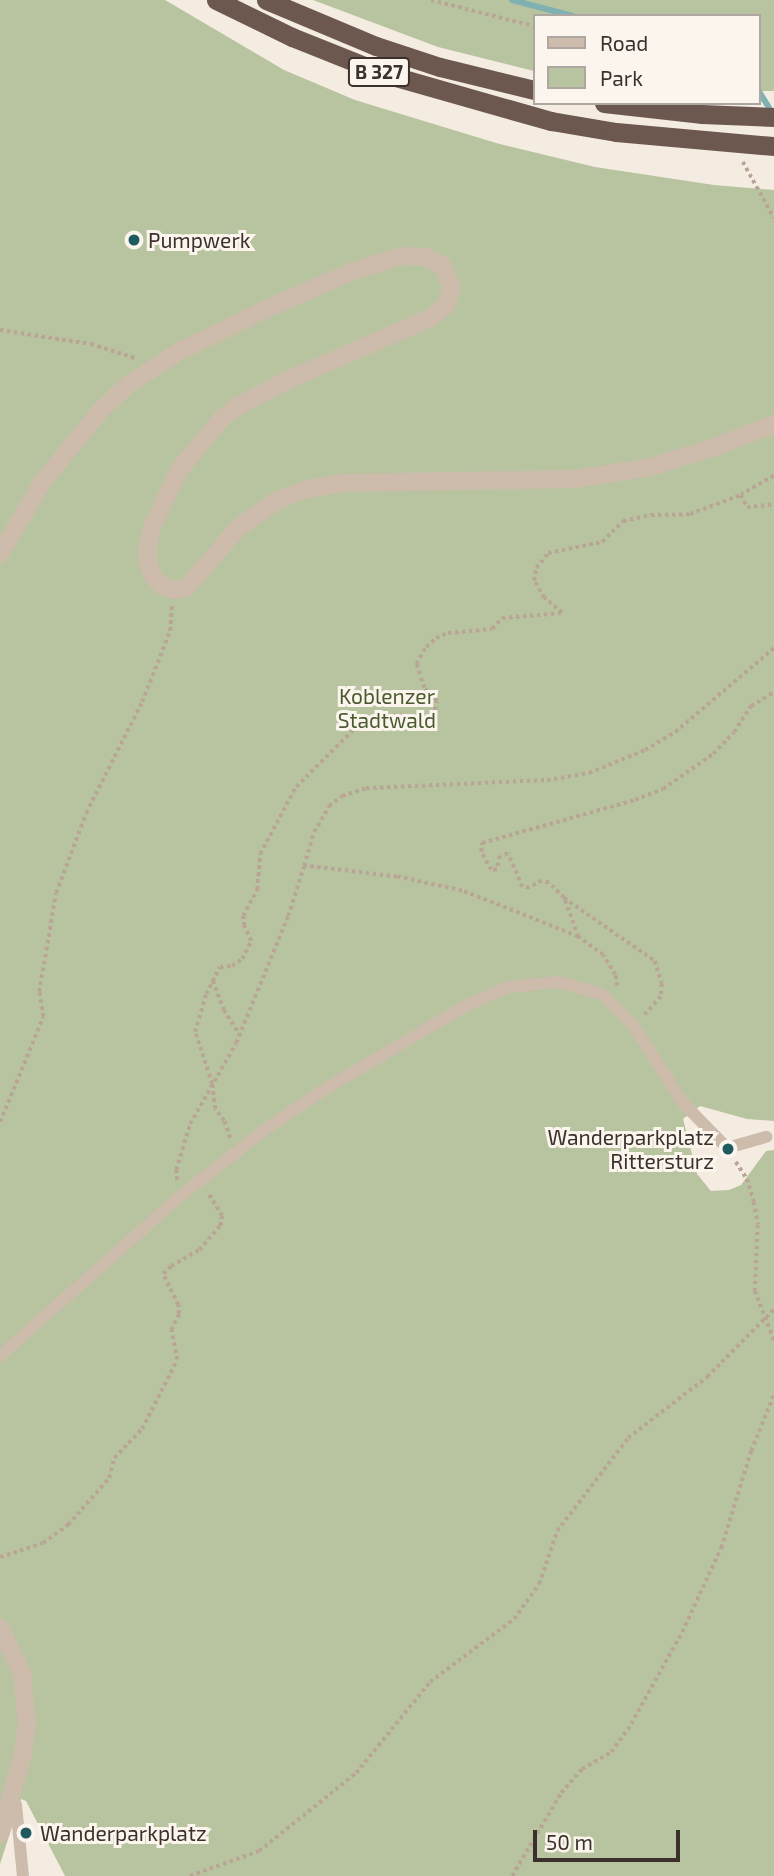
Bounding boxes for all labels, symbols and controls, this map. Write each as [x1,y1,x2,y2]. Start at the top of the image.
legend [532,14,760,105]
text: Road [600,30,648,55]
road number: B 327 [348,57,410,88]
text: Park [600,65,643,90]
place label: Pumpwerk [148,227,251,253]
marker: Pumpwerk [126,232,142,248]
park label: Koblenzer Stadtwald [338,683,436,733]
place label: Wanderparkplatz Rittersturz [547,1124,714,1174]
marker: Wanderparkplatz Rittersturz [720,1141,736,1157]
scale bar [536,1816,683,1860]
place label: Wanderparkplatz [40,1820,207,1846]
marker: Wanderparkplatz [18,1825,34,1841]
text: 50 m [546,1829,593,1854]

